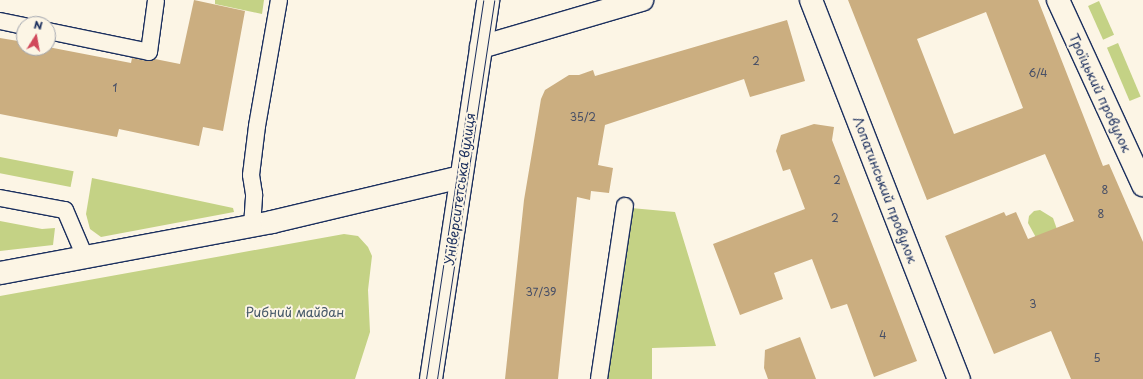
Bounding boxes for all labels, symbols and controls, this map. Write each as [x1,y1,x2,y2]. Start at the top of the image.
north arrow [16,16,56,56]
text: N [32,16,44,34]
street label: Троїцький провулок [1066,31,1134,155]
house number: 2 [752,54,760,68]
house number: 6/4 [1028,66,1048,80]
house number: 1 [113,81,117,95]
house number: 35/2 [570,110,596,124]
street label: Університетська вулиця [442,112,478,266]
street label: Лопатинський провулок [850,114,920,266]
house number: 2 [833,173,841,187]
house number: 8 [1102,183,1108,197]
house number: 8 [1098,207,1104,221]
house number: 2 [831,211,839,225]
house number: 37/39 [526,285,556,299]
house number: 3 [1029,297,1037,311]
park label: Рибний майдан [245,304,345,320]
house number: 4 [879,328,887,342]
house number: 5 [1093,351,1101,365]

